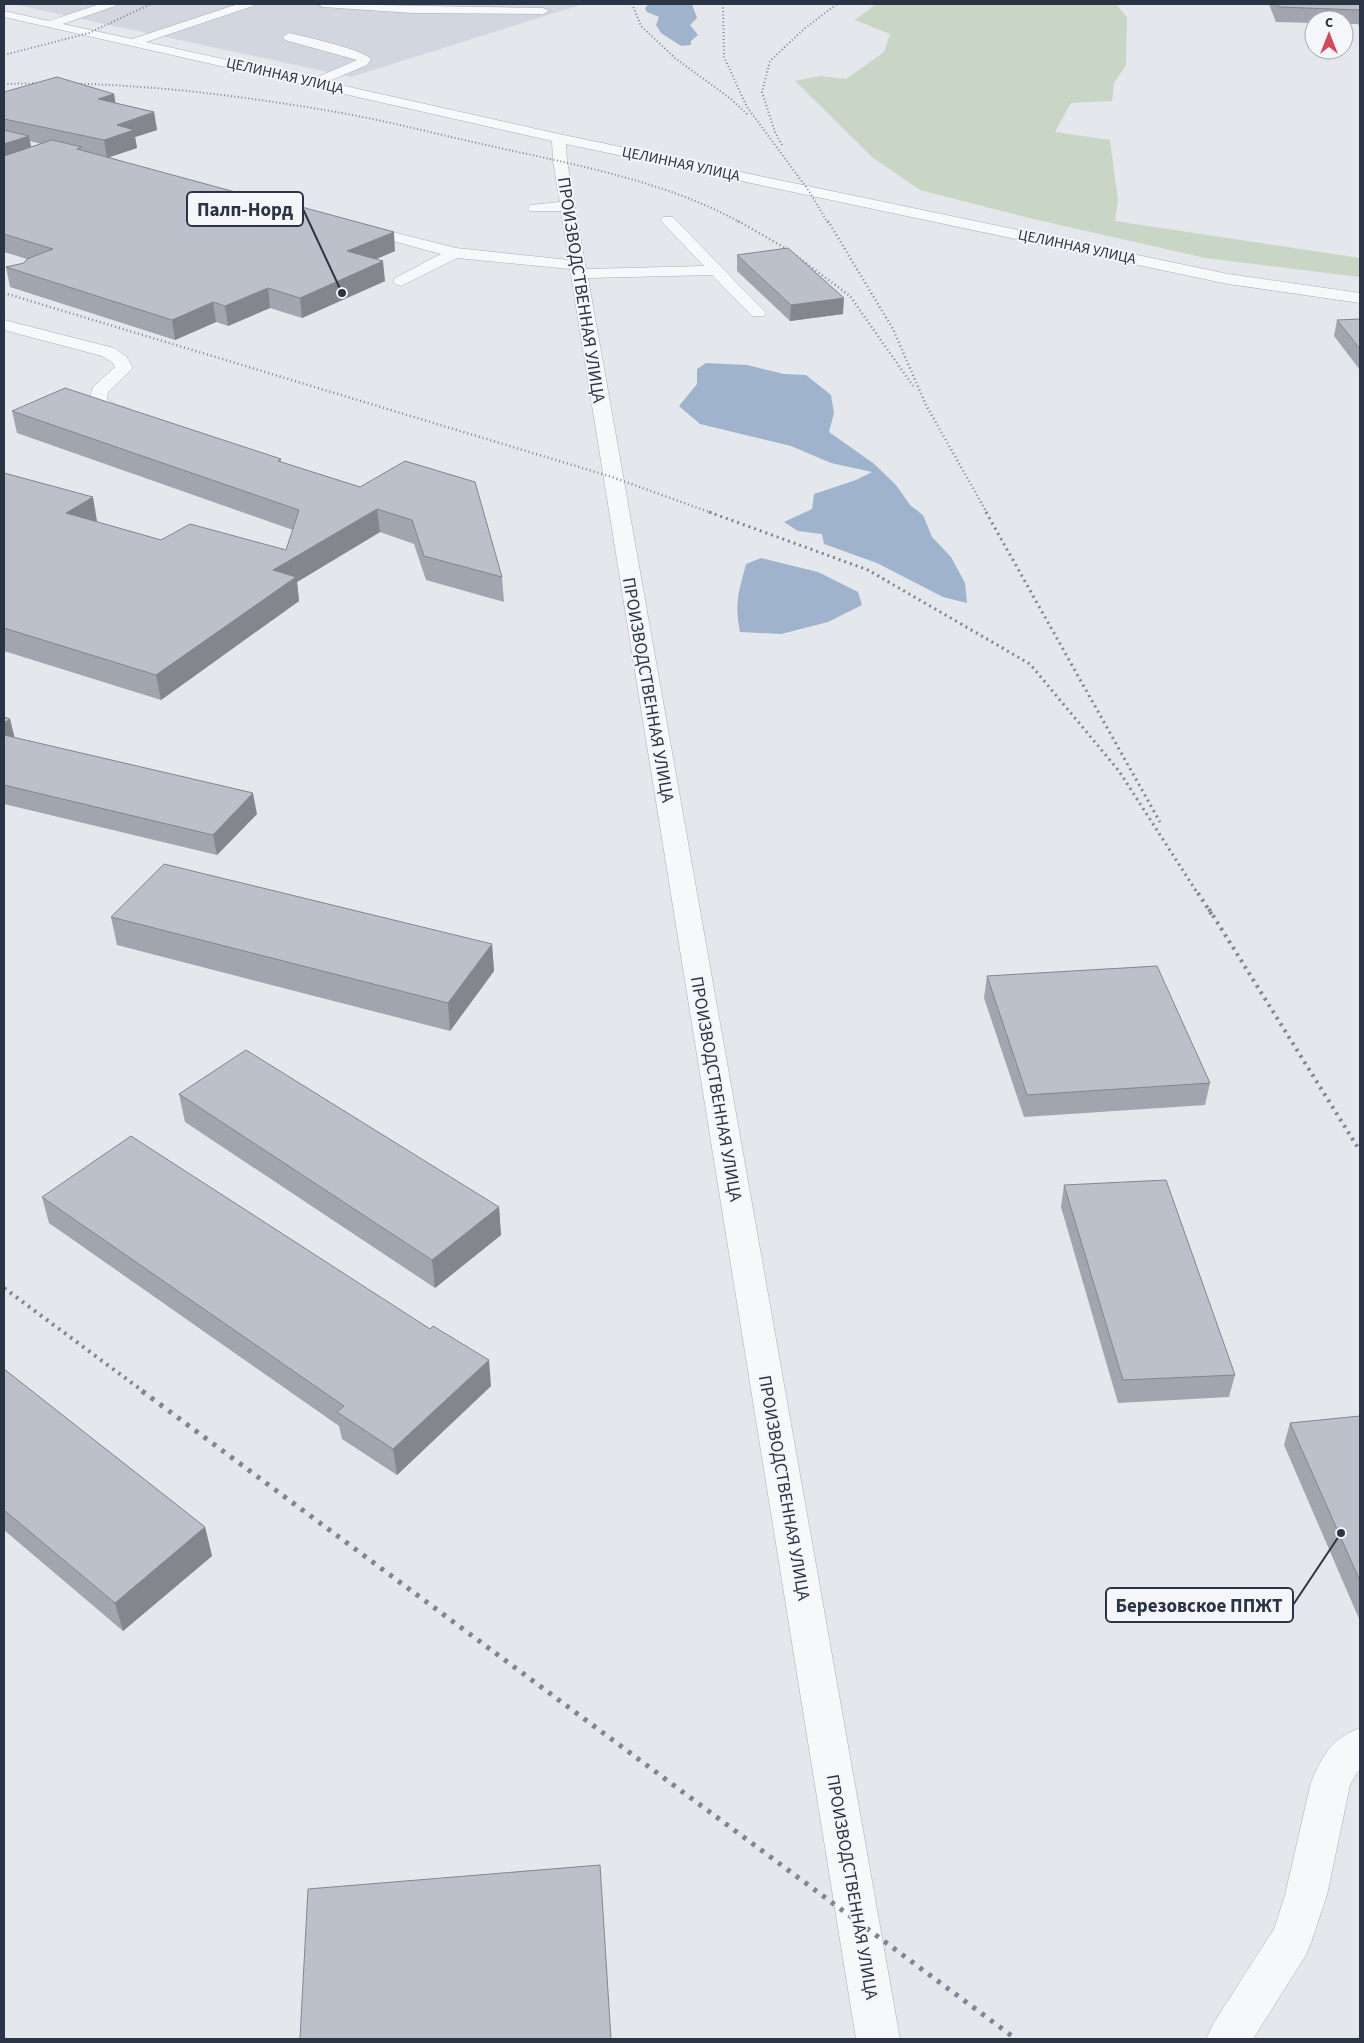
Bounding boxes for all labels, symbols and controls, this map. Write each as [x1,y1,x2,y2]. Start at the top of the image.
north arrow [1304,10,1354,60]
text: С [1325,13,1333,33]
street label: ЦЕЛИННАЯ УЛИЦА [224,52,347,100]
street label: ЦЕЛИННАЯ УЛИЦА [620,141,743,187]
street label: ПРОИЗВОДСТВЕННАЯ УЛИЦА [551,175,611,405]
callout: Палп-Норд [187,192,303,226]
text: Палп-Норд [197,197,293,224]
street label: ЦЕЛИННАЯ УЛИЦА [1016,224,1139,270]
street label: ПРОИЗВОДСТВЕННАЯ УЛИЦА [616,575,680,805]
street label: ПРОИЗВОДСТВЕННАЯ УЛИЦА [684,974,748,1204]
street label: ПРОИЗВОДСТВЕННАЯ УЛИЦА [752,1373,816,1603]
callout: Березовское ППЖТ [1106,1588,1293,1622]
text: Березовское ППЖТ [1116,1593,1283,1620]
street label: ПРОИЗВОДСТВЕННАЯ УЛИЦА [820,1772,884,2002]

